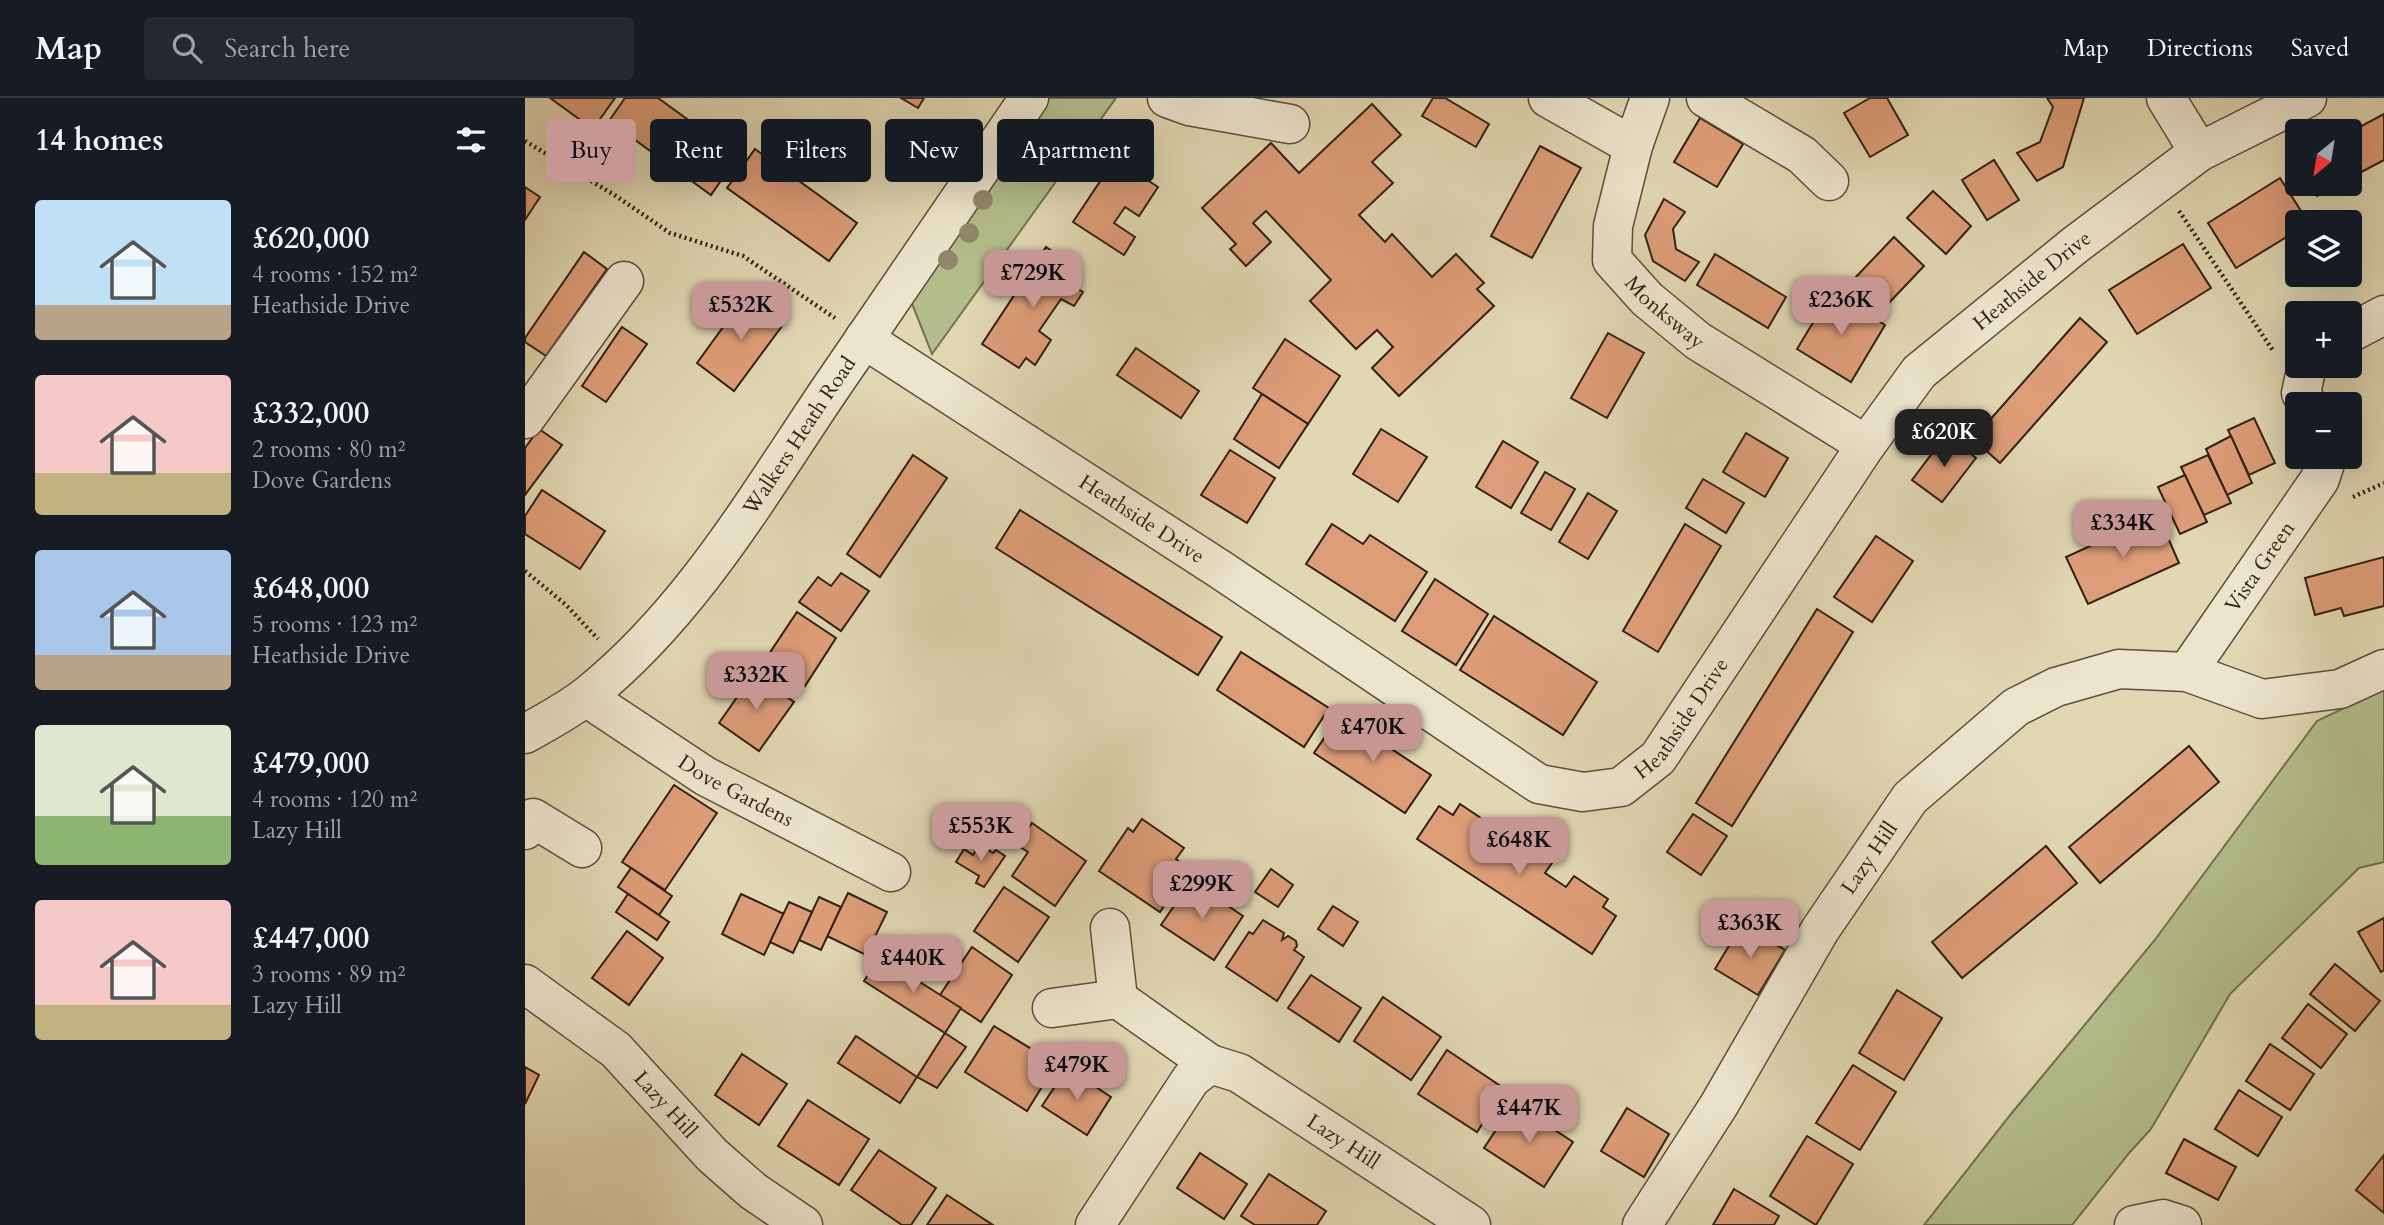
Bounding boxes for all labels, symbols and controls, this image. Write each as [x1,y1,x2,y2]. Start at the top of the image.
search box [144,17,634,80]
text: Map [35,26,102,71]
icon: search [168,29,206,67]
text: Search here [224,31,350,66]
text: Map [2063,32,2109,65]
text: Directions [2147,32,2253,65]
text: Saved [2291,32,2349,65]
chip: Buy [546,119,636,182]
chip: Rent [650,119,747,182]
chip: Filters [761,119,871,182]
chip: New [885,119,983,182]
chip: Apartment [997,119,1154,182]
north arrow [2285,119,2363,196]
map controls [2285,119,2362,469]
text: 14 homes [35,120,164,161]
icon: filters [452,121,490,159]
button: layers [2285,210,2362,287]
text: £620,000 [252,218,369,259]
street label: Heathside Drive [1967,224,2097,337]
icon: home [91,228,175,312]
pin: £729K [984,250,1082,310]
text: £729K [1000,257,1066,288]
text: 4 rooms · 152 m² [252,259,417,290]
street label: Monksway [1618,270,1711,356]
pin: £236K [1792,278,1890,337]
pin: £532K [692,282,790,342]
text: £236K [1808,284,1874,315]
text: £532K [708,289,774,320]
text: Heathside Drive [252,290,410,321]
button: + [2285,301,2362,378]
street label: Walkers Heath Road [736,351,863,522]
button: − [2285,392,2362,469]
text: £332,000 [252,393,369,434]
icon: home [91,403,175,487]
pin: £620K [1895,410,1993,469]
text: £620K [1911,416,1977,447]
text: 2 rooms · 80 m² [252,434,405,465]
text: Dove Gardens [252,465,391,496]
street label: Heathside Drive [1073,468,1210,571]
pin: £334K [2074,500,2172,560]
text: £334K [2090,507,2156,538]
street label: Vista Green [2218,515,2302,618]
text: £648,000 [252,568,369,609]
icon: home [91,578,175,662]
text: 5 rooms · 123 m² [252,609,417,640]
text: Heathside Drive [252,640,410,671]
pin: £332K [707,652,805,712]
street label: Heathside Drive [1628,652,1736,786]
text: £332K [723,659,789,690]
pin: £470K [1324,704,1422,764]
text: £470K [1340,711,1406,742]
text: £479,000 [252,743,369,784]
street label: Dove Gardens [672,748,798,834]
icon: home [91,753,175,837]
text: 4 rooms · 120 m² [252,784,417,815]
pin: £553K [932,804,1030,863]
text: £553K [948,810,1014,841]
text: Lazy Hill [252,815,342,846]
street label: Lazy Hill [1835,816,1905,900]
pin: £648K [1470,818,1568,877]
text: £648K [1486,824,1552,855]
pin: £299K [1153,862,1251,921]
text: £299K [1169,868,1235,899]
pin: £363K [1701,900,1799,960]
text: £363K [1717,907,1783,938]
text: £447,000 [252,918,369,959]
icon: home [91,928,175,1012]
pin: £440K [864,936,962,995]
text: £440K [880,942,946,973]
text: 3 rooms · 89 m² [252,959,405,990]
text: Lazy Hill [252,990,342,1021]
pin: £479K [1028,1042,1126,1102]
text: £479K [1044,1049,1110,1080]
street label: Lazy Hill [627,1065,704,1145]
pin: £447K [1480,1086,1578,1145]
text: £447K [1496,1092,1562,1123]
street label: Lazy Hill [1301,1107,1385,1176]

